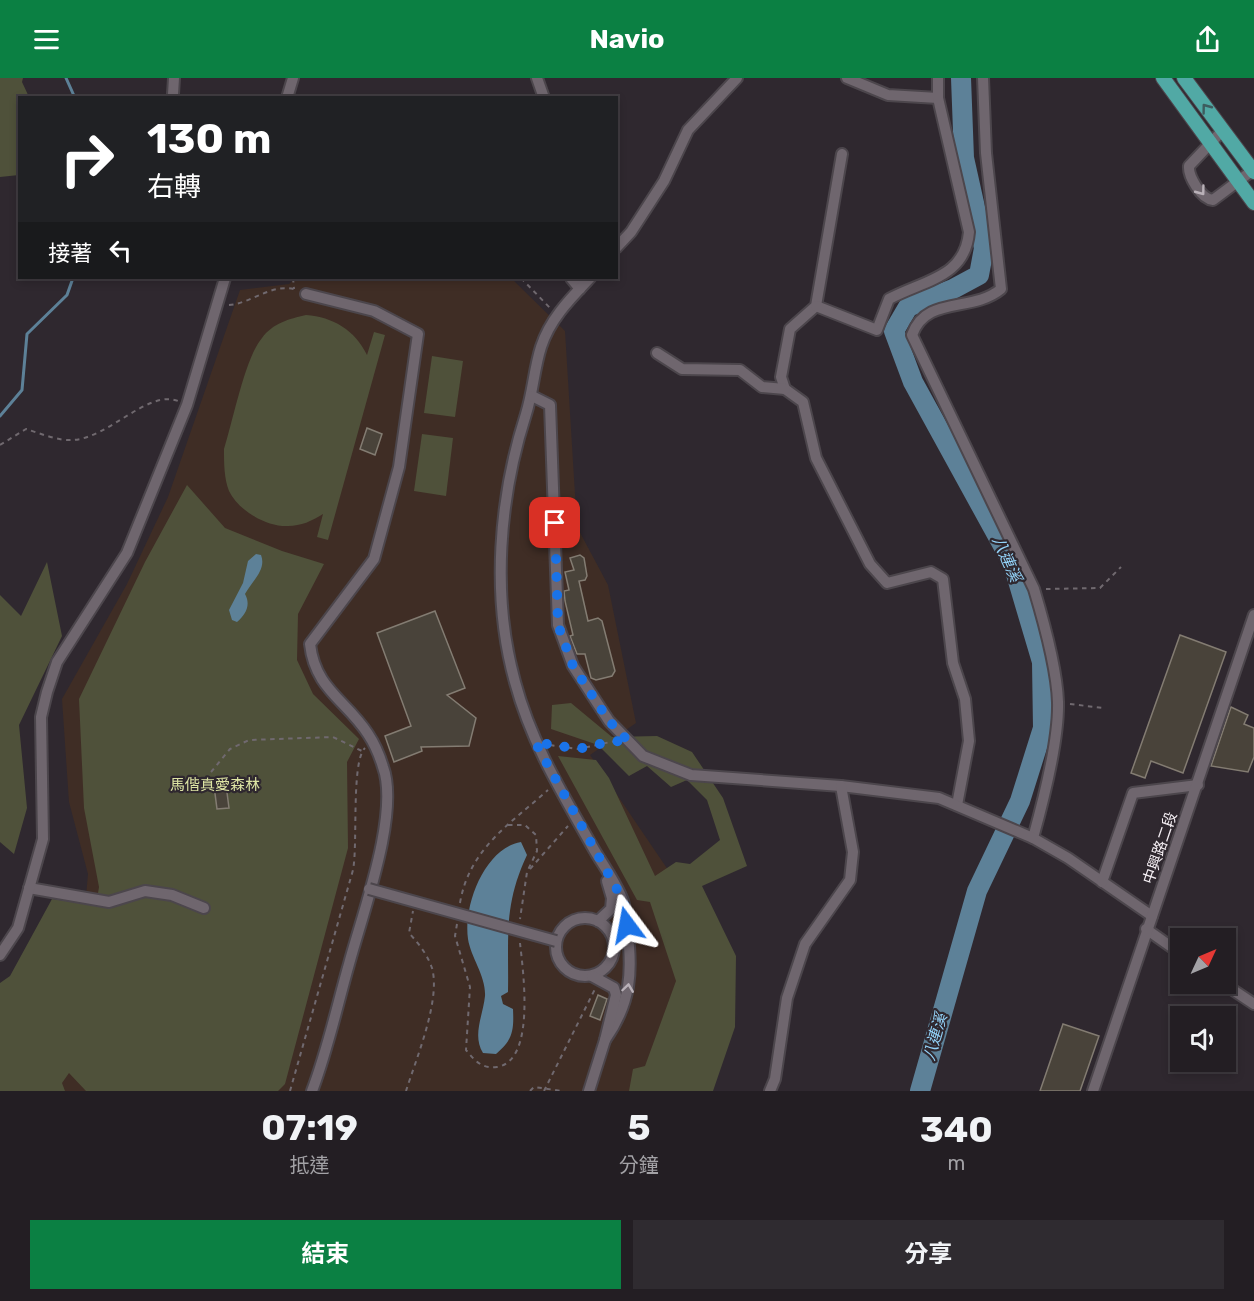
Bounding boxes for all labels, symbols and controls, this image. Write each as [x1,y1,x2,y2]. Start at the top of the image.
icon: menu [30,23,63,56]
text: Navio [589,23,665,55]
icon: share [1191,23,1224,56]
one-way arrow [1203,104,1214,115]
text: 130 m [147,114,272,164]
icon: right [48,120,126,198]
text: 右轉 [147,171,201,203]
one-way arrow [1194,185,1205,196]
icon: left [104,234,137,267]
text: 接著 [48,240,92,267]
pin [529,497,580,548]
icon: arrive [538,506,571,539]
water label: 八連溪 [989,533,1026,587]
park label: 馬偕真愛森林 [170,776,260,794]
street label: 中興路二段 [1139,810,1181,886]
position arrow [595,893,659,957]
north arrow [1170,928,1236,994]
map controls [1170,928,1236,1072]
one-way arrow [622,983,634,992]
button: sound [1170,1006,1236,1072]
water label: 八連溪 [919,1009,951,1063]
text: 07:19 [261,1106,358,1149]
text: 5 [627,1106,651,1149]
text: 340 [920,1108,993,1151]
text: m [948,1151,965,1175]
text: 抵達 [289,1153,329,1177]
text: 分鐘 [619,1153,659,1177]
button: 結束 [30,1220,621,1289]
button: 分享 [633,1220,1224,1289]

